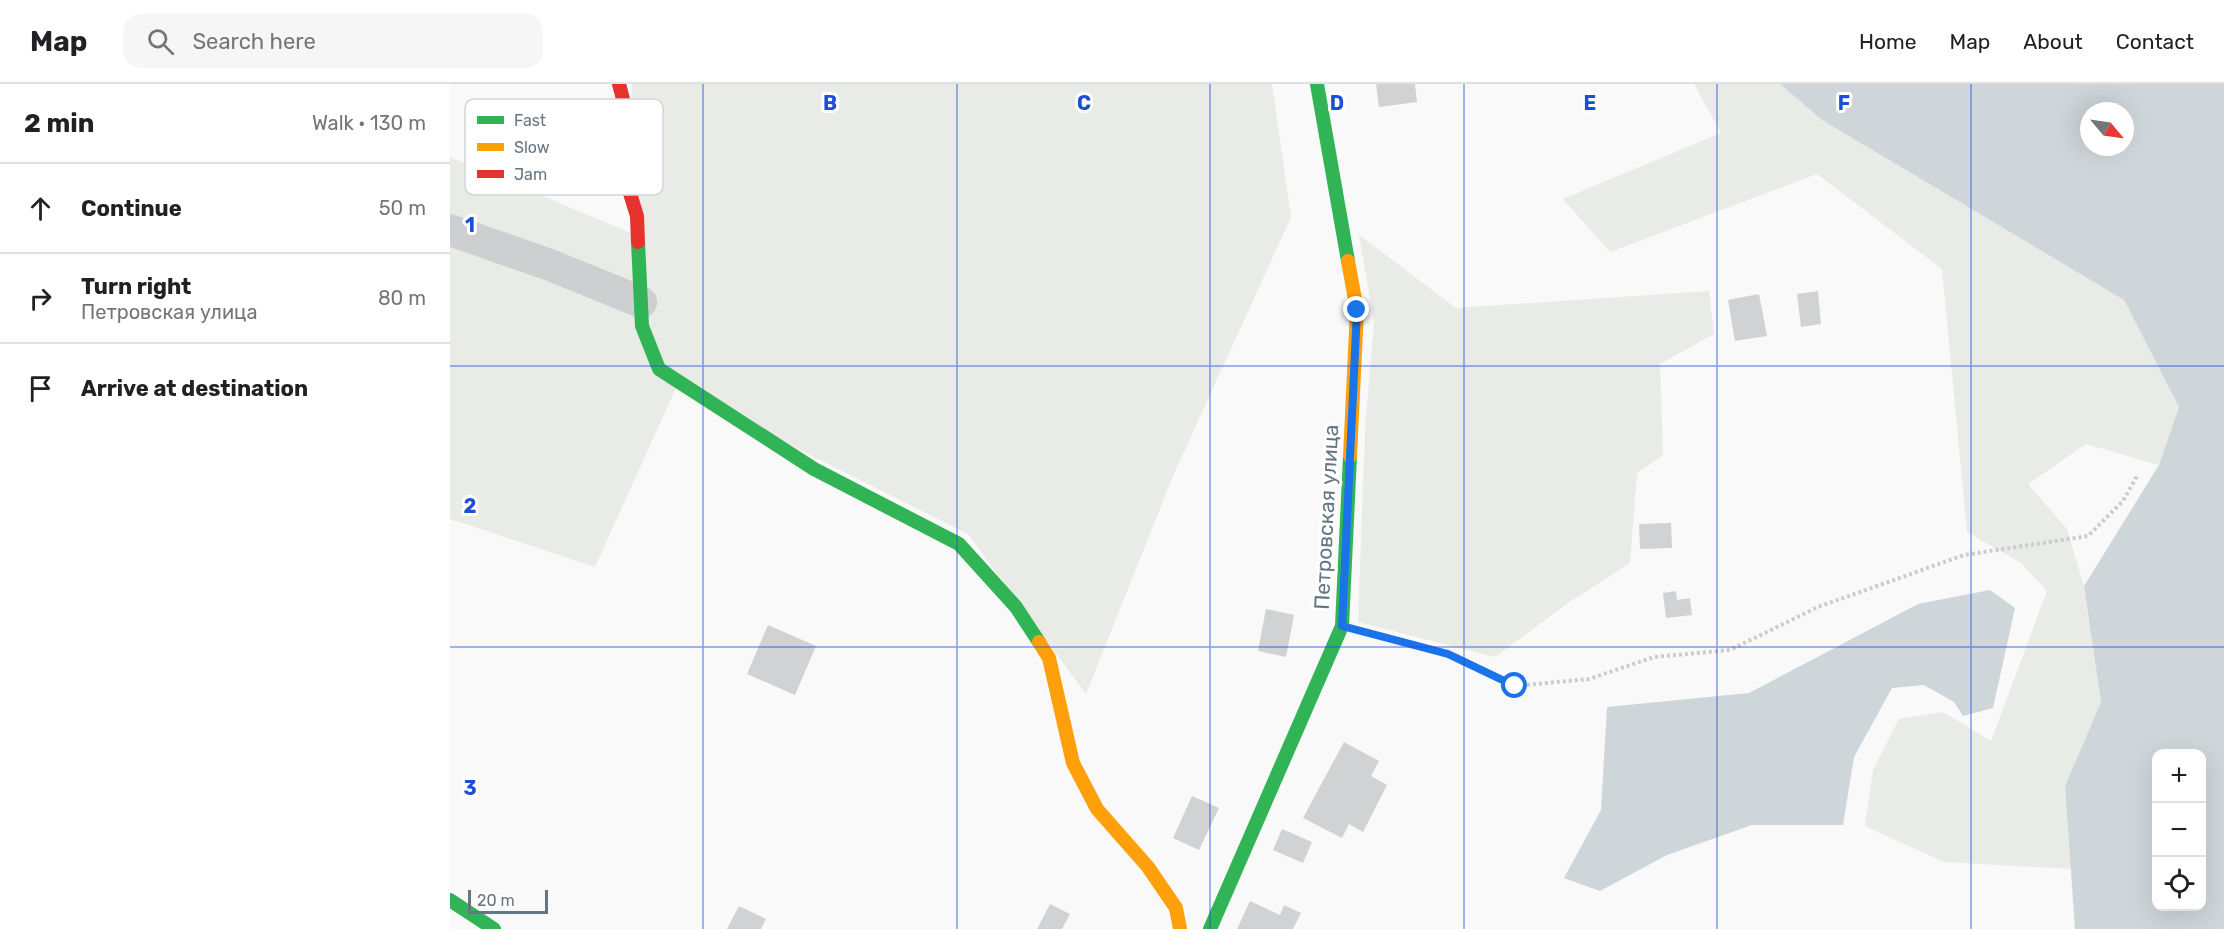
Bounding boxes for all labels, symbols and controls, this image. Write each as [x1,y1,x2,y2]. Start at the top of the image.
search box [123,14,543,68]
text: Map [30,25,87,58]
icon: search [144,25,177,58]
text: Search here [192,28,316,55]
text: Home [1859,29,1916,54]
text: Map [1949,29,1990,54]
text: About [2023,29,2083,54]
text: Contact [2116,29,2194,54]
text: B [823,91,837,115]
text: C [1077,91,1091,115]
text: D [1330,91,1344,115]
text: E [1584,91,1596,115]
text: F [1838,91,1850,115]
legend [465,99,663,195]
north arrow [2080,102,2134,156]
text: 2 min [24,108,94,139]
text: Walk · 130 m [312,111,426,135]
text: Fast [514,111,546,130]
text: Slow [514,138,550,157]
text: Jam [514,165,547,184]
icon: ahead [24,192,57,225]
text: Continue [81,195,182,222]
text: 50 m [379,196,426,220]
text: 1 [465,213,475,237]
text: Turn right [81,273,191,300]
icon: right [24,282,57,315]
text: 80 m [378,286,426,310]
route end [1343,296,1369,322]
text: Петровская улица [81,300,257,324]
icon: arrive [24,372,57,405]
text: Arrive at destination [81,375,308,402]
street label: Петровская улица [1309,424,1343,610]
text: 2 [464,494,477,518]
route start [1501,672,1527,698]
map controls [2152,749,2206,911]
button: + [2152,749,2206,803]
text: 3 [463,776,477,800]
button: − [2152,803,2206,857]
button: locate [2152,857,2206,911]
scale bar [468,887,548,914]
text: 20 m [477,891,515,910]

